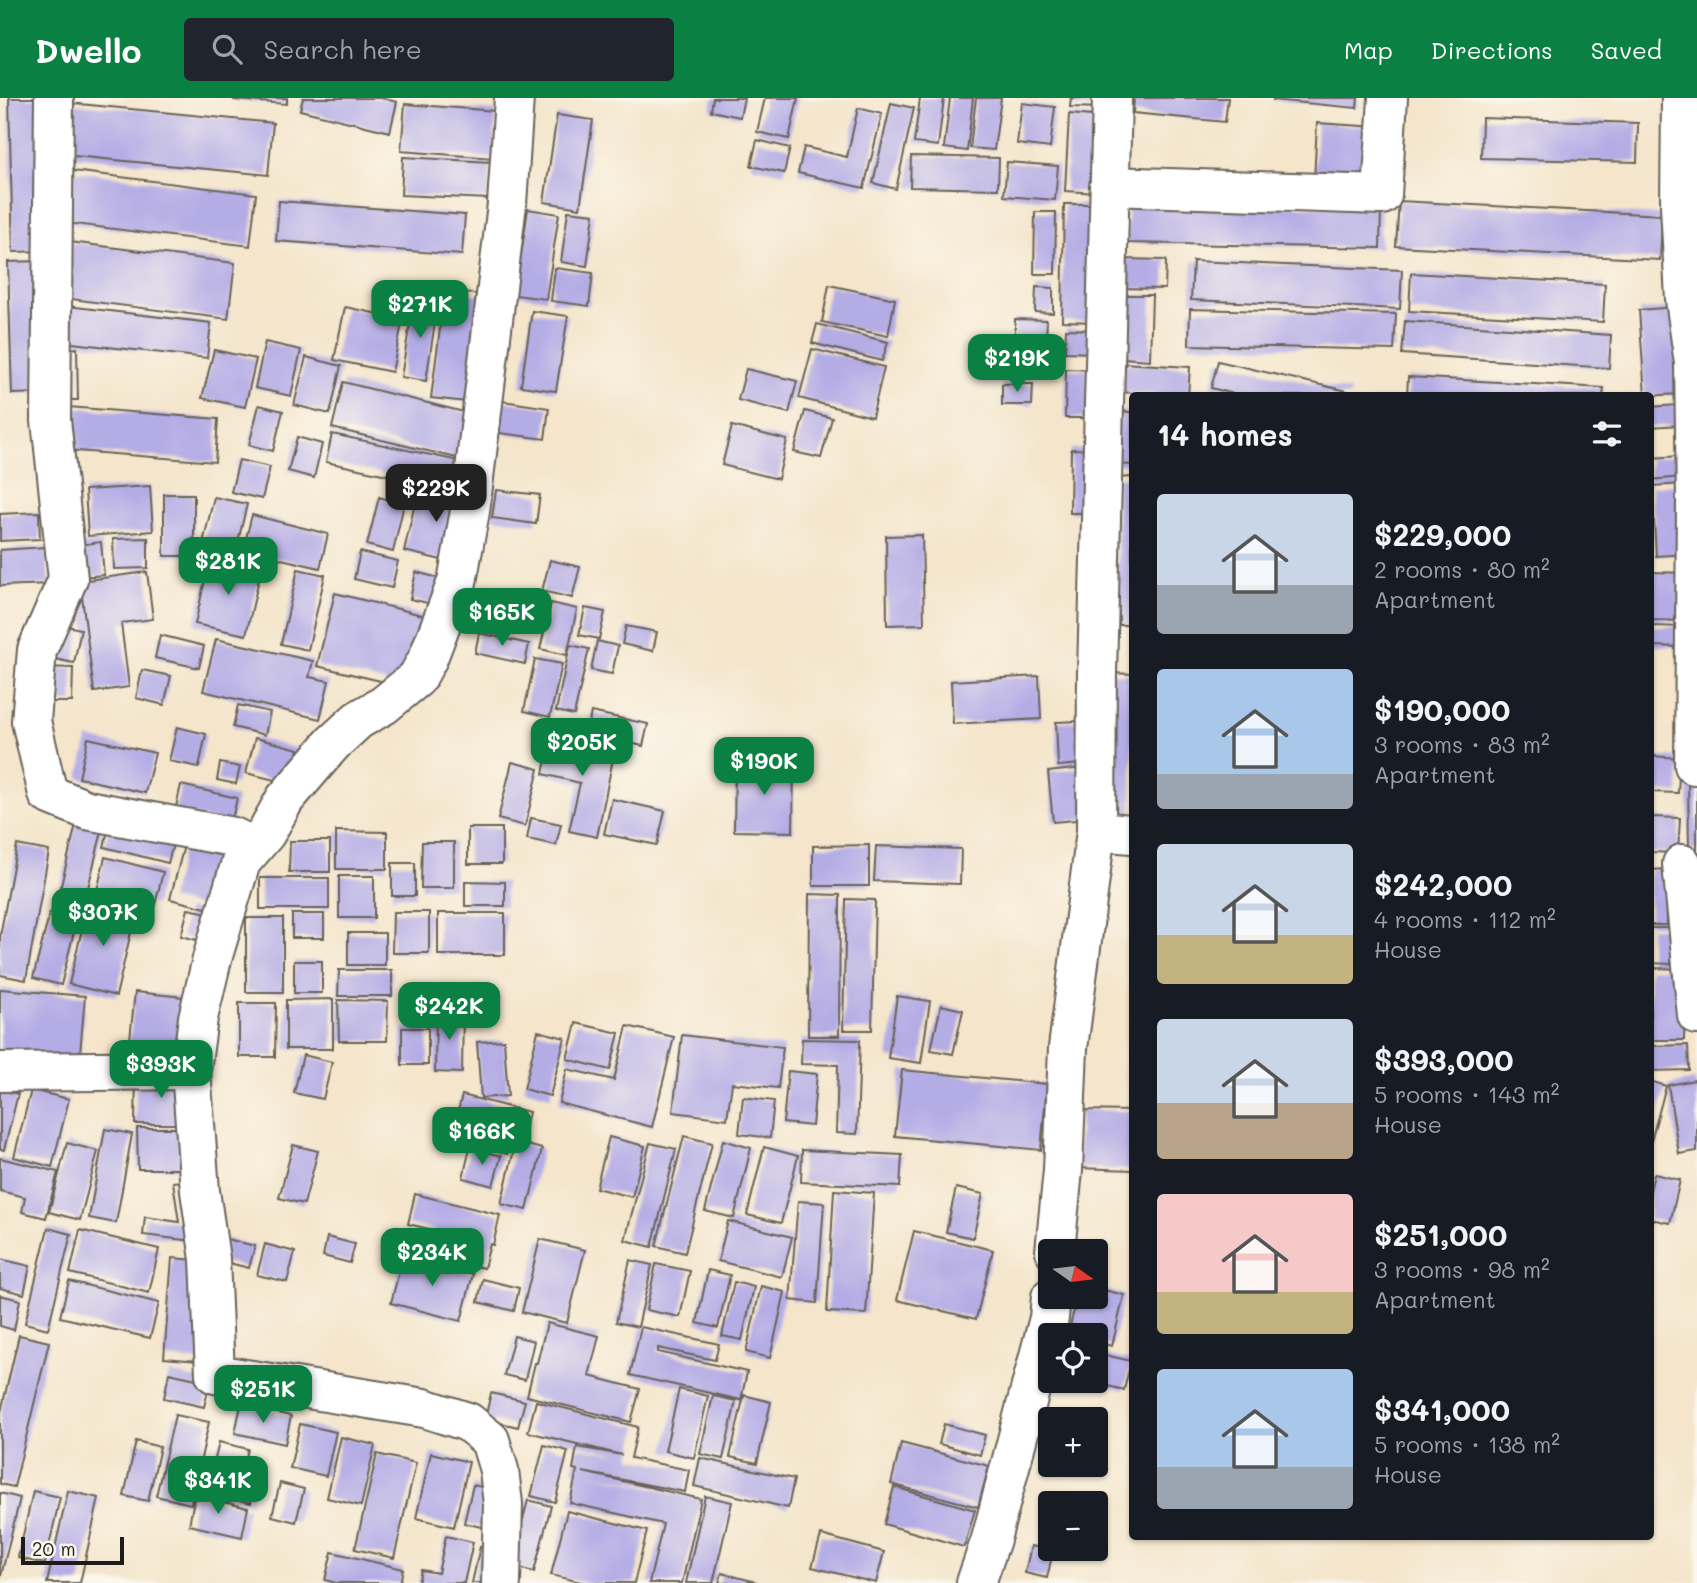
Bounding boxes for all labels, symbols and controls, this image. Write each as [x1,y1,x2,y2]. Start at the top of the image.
search box [184,18,674,81]
text: Dwello [35,28,142,71]
icon: search [208,30,246,68]
text: Search here [264,32,422,66]
text: Map [1344,34,1393,65]
text: Directions [1431,34,1553,65]
text: Saved [1591,34,1662,65]
pin: $271K [371,280,469,340]
text: $271K [387,288,453,318]
pin: $219K [968,334,1066,394]
text: $219K [984,342,1050,372]
text: 14 homes [1157,414,1293,454]
icon: filters [1588,415,1626,453]
pin: $229K [387,464,485,524]
text: $229K [402,472,470,502]
text: $229,000 [1374,514,1511,554]
icon: home [1213,522,1297,606]
pin: $281K [179,538,277,597]
text: $281K [195,545,261,575]
text: 2 rooms · 80 m² [1374,554,1550,584]
text: Apartment [1374,584,1496,614]
pin: $165K [453,588,551,648]
text: $165K [469,596,535,626]
text: $190,000 [1374,689,1510,729]
icon: home [1213,697,1297,781]
pin: $205K [533,718,631,778]
text: $205K [547,726,617,756]
text: 3 rooms · 83 m² [1374,729,1550,759]
pin: $190K [715,738,813,797]
text: $190K [730,745,798,775]
text: Apartment [1374,759,1496,789]
text: $242,000 [1374,864,1512,904]
icon: home [1213,872,1297,956]
pin: $307K [54,888,152,948]
text: $307K [68,896,138,926]
text: 4 rooms · 112 m² [1374,904,1556,934]
text: House [1374,934,1442,964]
pin: $242K [400,982,498,1042]
text: $242K [414,990,484,1020]
text: $393,000 [1374,1039,1514,1079]
pin: $393K [112,1040,210,1100]
icon: home [1213,1047,1297,1131]
text: $393K [126,1048,196,1078]
text: 5 rooms · 143 m² [1374,1079,1560,1109]
pin: $166K [433,1108,531,1167]
text: House [1374,1109,1442,1139]
text: $166K [448,1115,516,1145]
text: $251,000 [1374,1214,1507,1254]
icon: home [1213,1222,1297,1306]
pin: $234K [383,1228,481,1288]
text: $234K [397,1236,467,1266]
north arrow [1038,1239,1108,1309]
map controls [1038,1239,1108,1561]
text: 3 rooms · 98 m² [1374,1254,1550,1284]
text: Apartment [1374,1284,1496,1314]
button: locate [1038,1323,1108,1393]
pin: $251K [214,1366,312,1425]
text: $251K [230,1373,296,1403]
text: $341,000 [1374,1389,1510,1429]
icon: home [1213,1397,1297,1481]
button: + [1038,1407,1108,1477]
text: 5 rooms · 138 m² [1374,1429,1560,1459]
pin: $341K [169,1456,267,1516]
text: House [1374,1459,1442,1489]
text: $341K [184,1464,252,1494]
button: − [1038,1491,1108,1561]
scale bar [21,1534,124,1566]
text: 20 m [32,1536,76,1561]

